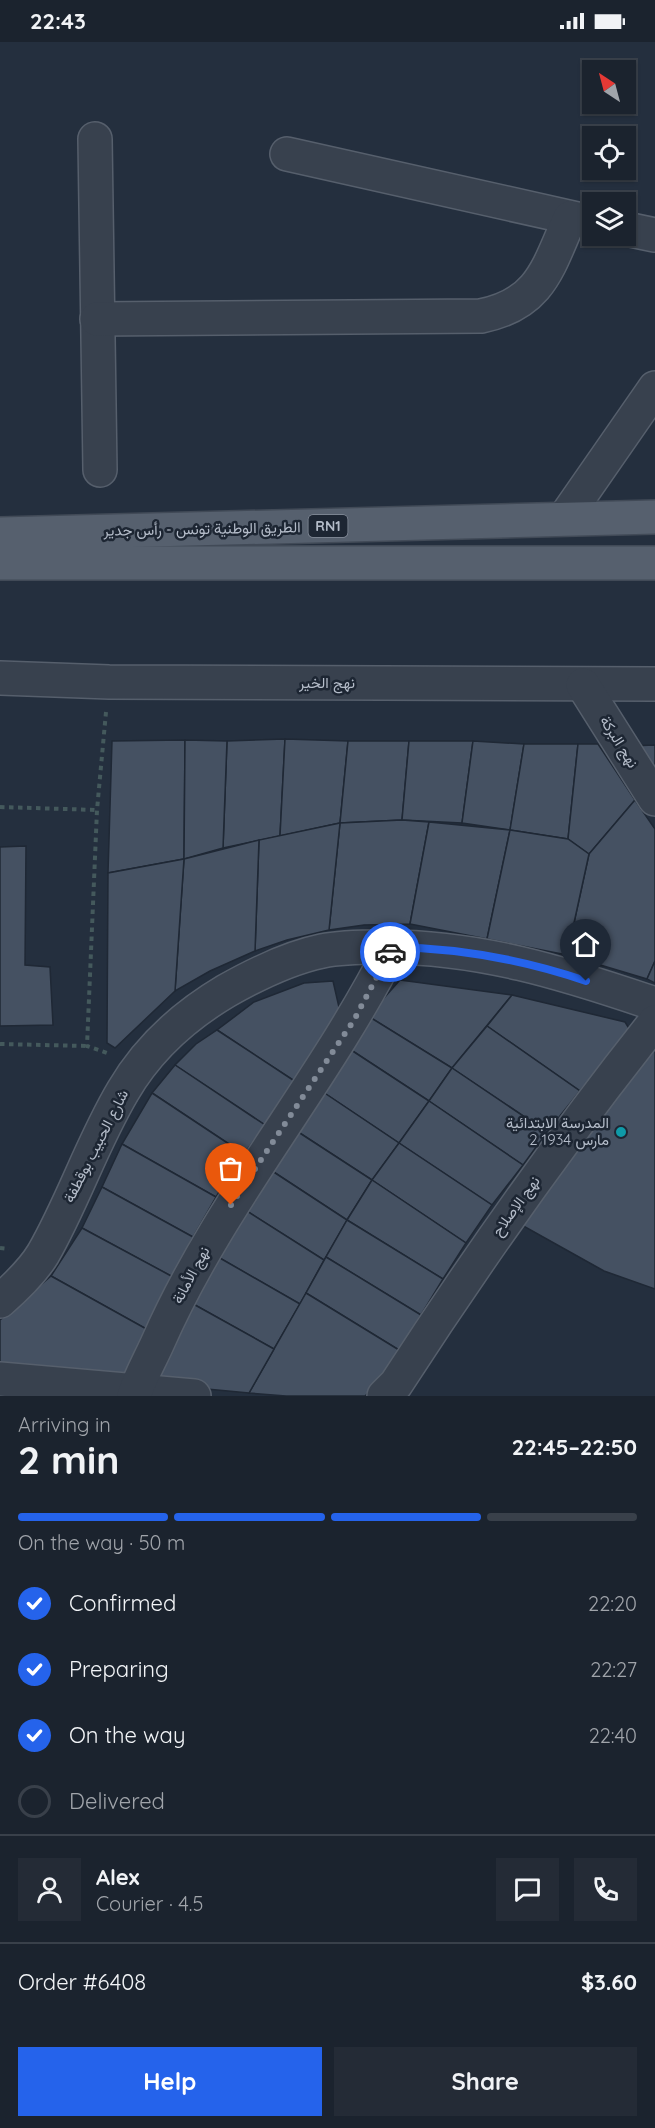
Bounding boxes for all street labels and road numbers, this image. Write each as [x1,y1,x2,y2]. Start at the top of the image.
road number: RN1 [308,515,348,537]
street label: الطريق الوطنية تونس - رأس جدير [102,517,301,541]
street label: نهج الخير [298,673,355,694]
street label: نهج البركة [594,712,643,772]
street label: شارع الحبيب بوقطفة [59,1086,134,1206]
street label: نهج الإصلاح [487,1172,545,1241]
street label: نهج الأمانة [168,1243,215,1308]

